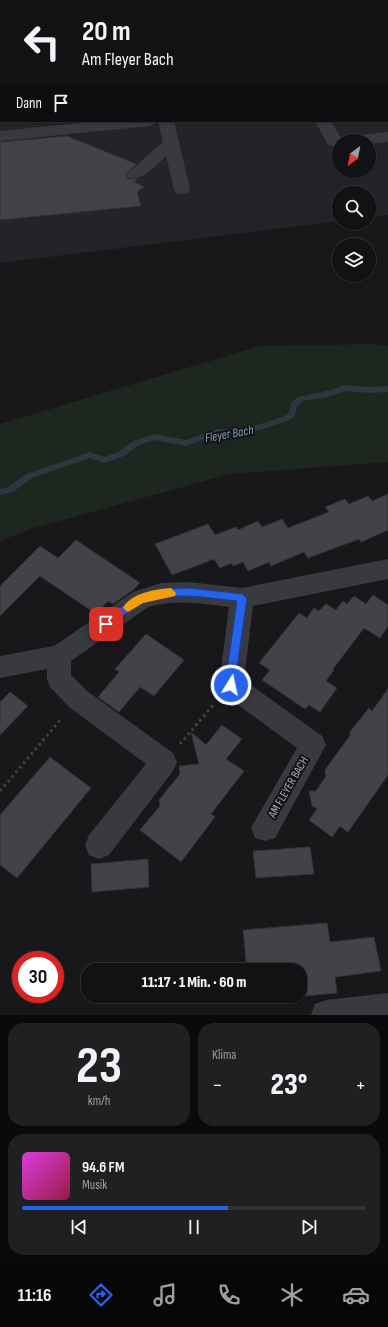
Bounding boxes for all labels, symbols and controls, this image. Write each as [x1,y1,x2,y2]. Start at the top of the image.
text: 20 m [82,15,131,48]
icon: left [16,16,68,68]
text: Am Fleyer Bach [82,49,174,70]
icon: arrive [50,92,72,114]
text: Dann [16,94,42,113]
north arrow [332,134,376,178]
map controls [332,134,376,282]
button: search [332,186,376,230]
button: layers [332,238,376,282]
water label: Fleyer Bach [204,422,255,446]
pin [89,607,123,641]
icon: arrive [95,613,117,635]
position arrow [210,664,252,706]
street label: AM FLEYER BACH [264,754,312,821]
speed limit sign: 30 [12,951,64,1003]
text: 11:17 · 1 Min. · 60 m [142,973,246,992]
text: 23 [76,1035,122,1098]
text: Klima [212,1047,236,1063]
text: 23° [271,1067,307,1103]
text: − [212,1072,223,1099]
text: + [355,1072,366,1099]
text: km/h [88,1093,110,1109]
text: 94.6 FM [82,1158,124,1177]
text: Musik [82,1177,107,1193]
icon: previous [68,1216,90,1238]
icon: pause [183,1216,205,1238]
icon: next [298,1216,320,1238]
icon: directions [87,1281,115,1309]
icon: music [151,1281,179,1309]
icon: phone [215,1281,243,1309]
icon: climate [278,1281,306,1309]
icon: car [342,1281,370,1309]
text: 11:16 [18,1285,52,1306]

